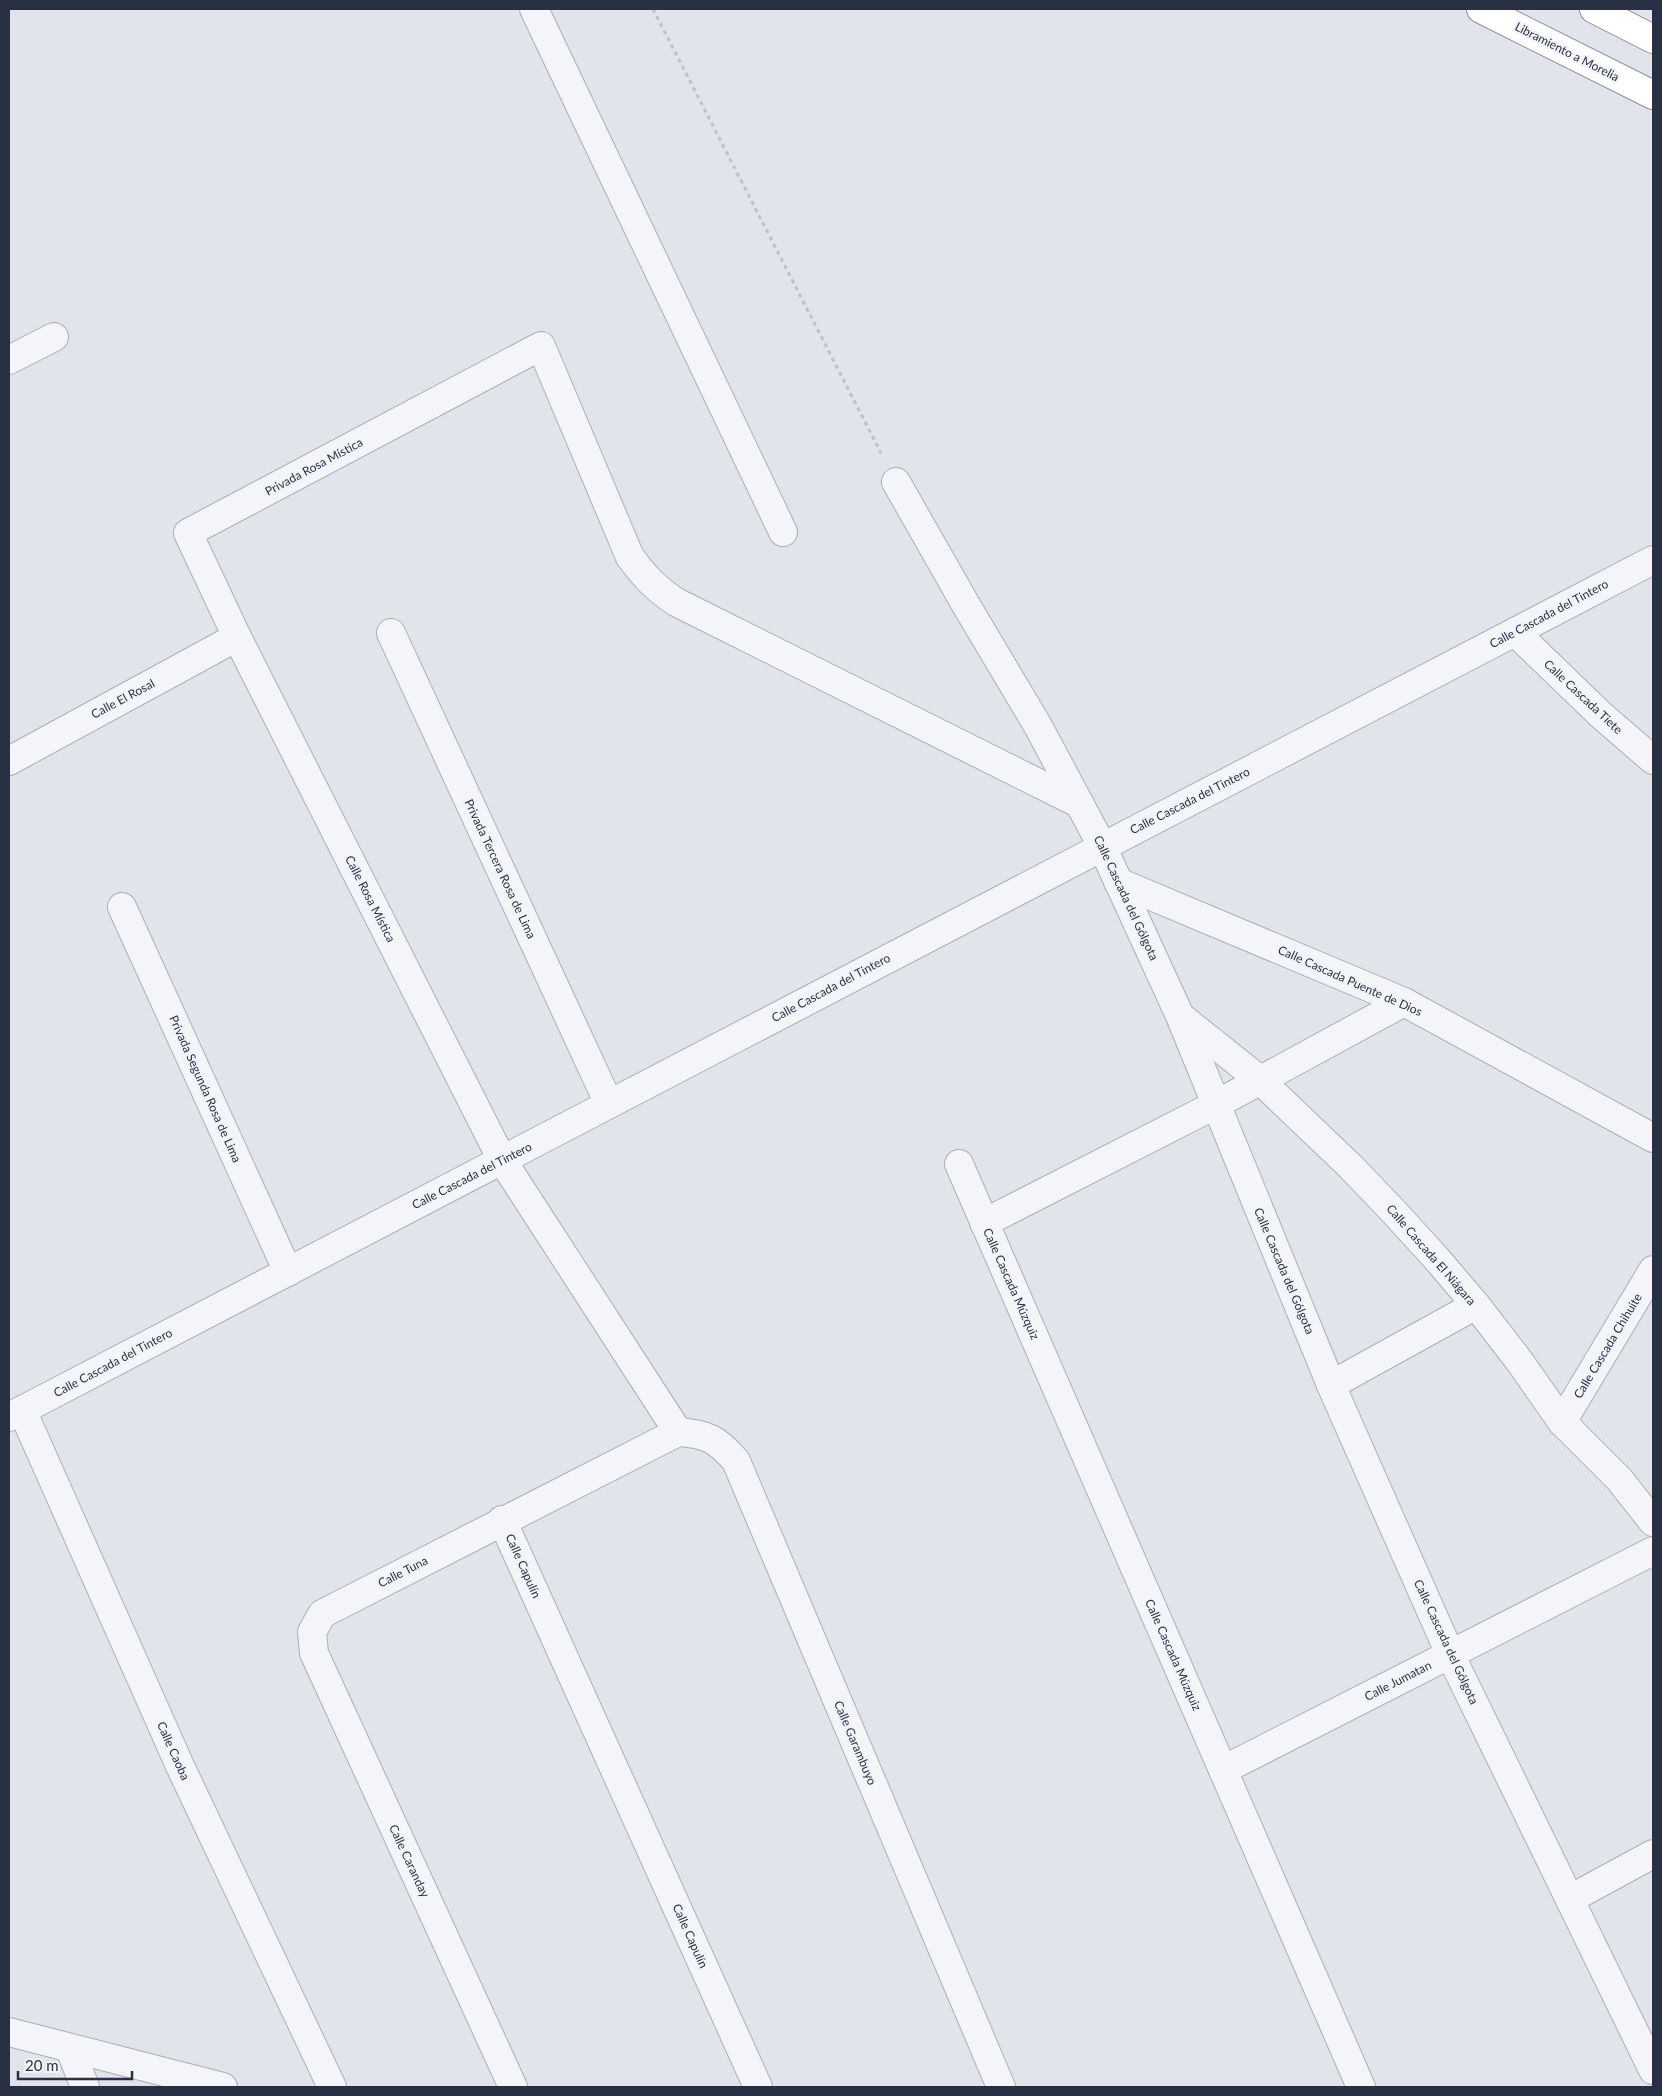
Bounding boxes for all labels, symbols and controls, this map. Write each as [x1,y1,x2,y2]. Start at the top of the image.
street label: Libramiento a Morelia [1513,19,1622,84]
street label: Privada Rosa Mística [262,434,365,499]
street label: Calle Cascada del Tintero [1487,576,1611,651]
street label: Calle Cascada Tiete [1541,656,1626,737]
street label: Calle El Rosal [88,676,157,722]
street label: Calle Cascada del Tintero [1127,764,1252,837]
street label: Privada Tercera Rosa de Lima [461,797,539,941]
street label: Calle Cascada del Gólgota [1091,833,1162,963]
street label: Calle Rosa Mística [342,853,399,945]
street label: Calle Cascada Puente de Dios [1276,942,1425,1019]
street label: Calle Cascada del Tintero [769,950,893,1025]
street label: Privada Segunda Rosa de Lima [166,1013,245,1165]
street label: Calle Cascada del Tintero [409,1139,534,1212]
street label: Calle Cascada El Niágara [1383,1201,1479,1308]
street label: Calle Cascada del Gólgota [1251,1205,1318,1336]
street label: Calle Cascada Múzquiz [980,1226,1043,1342]
street label: Calle Cascada Chihuite [1570,1290,1645,1401]
street label: Calle Cascada del Tintero [51,1325,175,1400]
street label: Calle Capulín [503,1531,544,1600]
street label: Calle Tuna [375,1553,430,1590]
street label: Calle Cascada del Gólgota [1411,1577,1482,1707]
street label: Calle Cascada Múzquiz [1142,1597,1205,1713]
street label: Calle Jumatan [1362,1657,1434,1704]
street label: Calle Garambuyo [831,1698,880,1787]
street label: Calle Caoba [154,1719,193,1782]
street label: Calle Caranday [386,1822,433,1900]
street label: Calle Capulín [670,1901,711,1970]
scale bar [18,2048,131,2080]
text: 20 m [25,2056,59,2074]

